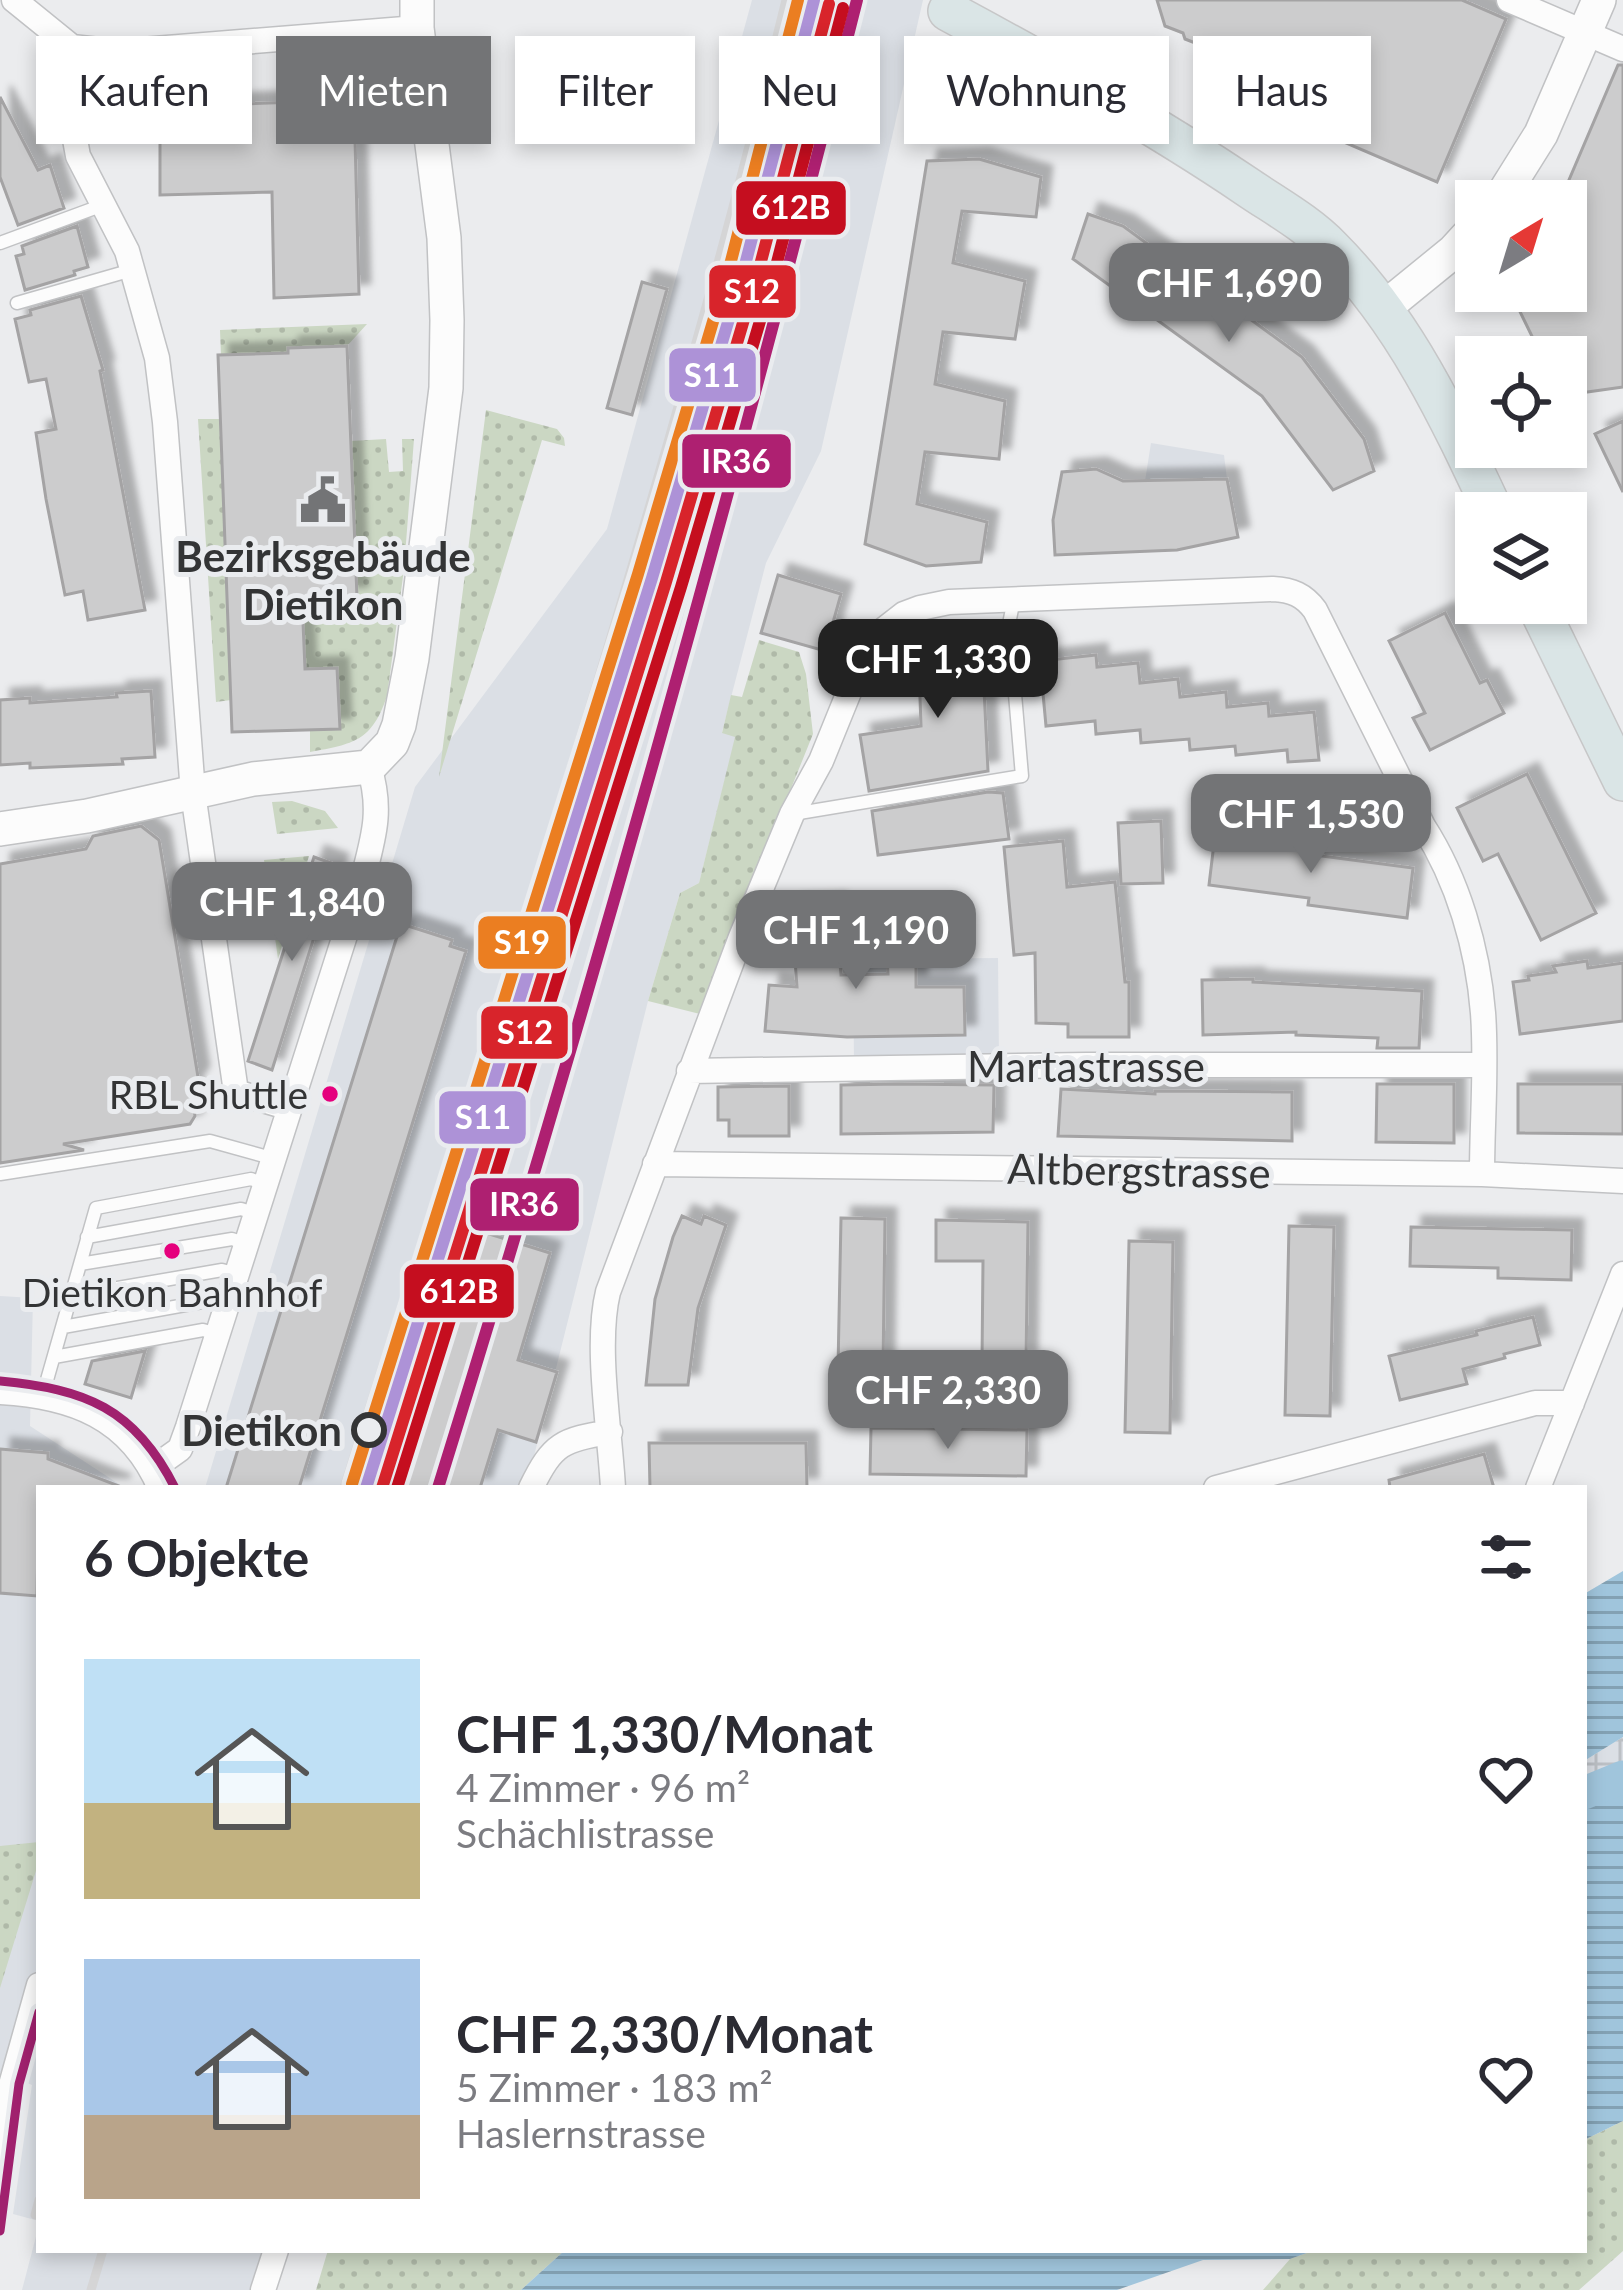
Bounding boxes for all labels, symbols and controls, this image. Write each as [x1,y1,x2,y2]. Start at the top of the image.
chip: Kaufen [36,36,252,144]
chip: Mieten [276,36,491,144]
chip: Filter [515,36,695,144]
chip: Neu [719,36,880,144]
chip: Wohnung [904,36,1169,144]
chip: Haus [1193,36,1371,144]
line badge: 612B [734,179,848,237]
north arrow [1455,180,1587,312]
map controls [1455,180,1587,624]
text: 612B [751,186,831,226]
pin: CHF 1,690 [1092,243,1366,345]
text: CHF 1,690 [1136,259,1322,305]
line badge: S12 [707,263,798,320]
text: S12 [724,270,780,310]
button: locate [1455,336,1587,468]
line badge: S11 [667,346,758,404]
text: S11 [684,354,740,394]
line badge: IR36 [680,432,793,490]
text: IR36 [701,440,771,480]
public building icon: Bezirksgebäude Dietikon [298,475,348,525]
button: layers [1455,492,1587,624]
place label: Bezirksgebäude Dietikon [175,531,471,629]
pin: CHF 1,330 [801,619,1075,721]
text: CHF 1,330 [845,635,1031,681]
pin: CHF 1,530 [1174,774,1448,876]
text: CHF 1,530 [1218,790,1404,836]
pin: CHF 1,840 [155,862,429,964]
text: CHF 1,840 [199,878,385,924]
pin: CHF 1,190 [719,890,993,992]
text: CHF 1,190 [763,906,949,952]
line badge: S19 [476,914,568,971]
text: S19 [494,921,550,961]
line badge: S12 [479,1004,570,1061]
text: S12 [497,1011,553,1051]
street label: Martastrasse [967,1041,1205,1091]
place label: RBL Shuttle [109,1071,308,1117]
marker: RBL Shuttle [319,1083,341,1105]
line badge: S11 [437,1089,528,1146]
text: S11 [455,1096,511,1136]
street label: Altbergstrasse [1007,1143,1271,1197]
line badge: IR36 [468,1176,581,1233]
text: IR36 [489,1183,559,1223]
marker: Dietikon Bahnhof [161,1240,183,1262]
line badge: 612B [402,1262,516,1320]
place label: Dietikon Bahnhof [22,1269,323,1315]
text: 612B [419,1270,499,1310]
pin: CHF 2,330 [811,1350,1085,1452]
text: CHF 2,330 [855,1366,1041,1412]
place label: Dietikon [181,1405,342,1455]
marker: Dietikon [353,1414,385,1446]
icon: filters [1473,1524,1539,1590]
text: 6 Objekte [84,1527,309,1588]
text: CHF 1,330/Monat [456,1703,873,1764]
icon: home [180,1707,324,1851]
icon: heart [1473,1746,1539,1812]
text: 4 Zimmer · 96 m² [456,1764,750,1810]
text: Schächlistrasse [456,1810,714,1856]
text: CHF 2,330/Monat [456,2003,873,2064]
icon: home [180,2007,324,2151]
icon: heart [1473,2046,1539,2112]
text: 5 Zimmer · 183 m² [456,2064,773,2110]
text: Haslernstrasse [456,2110,706,2156]

